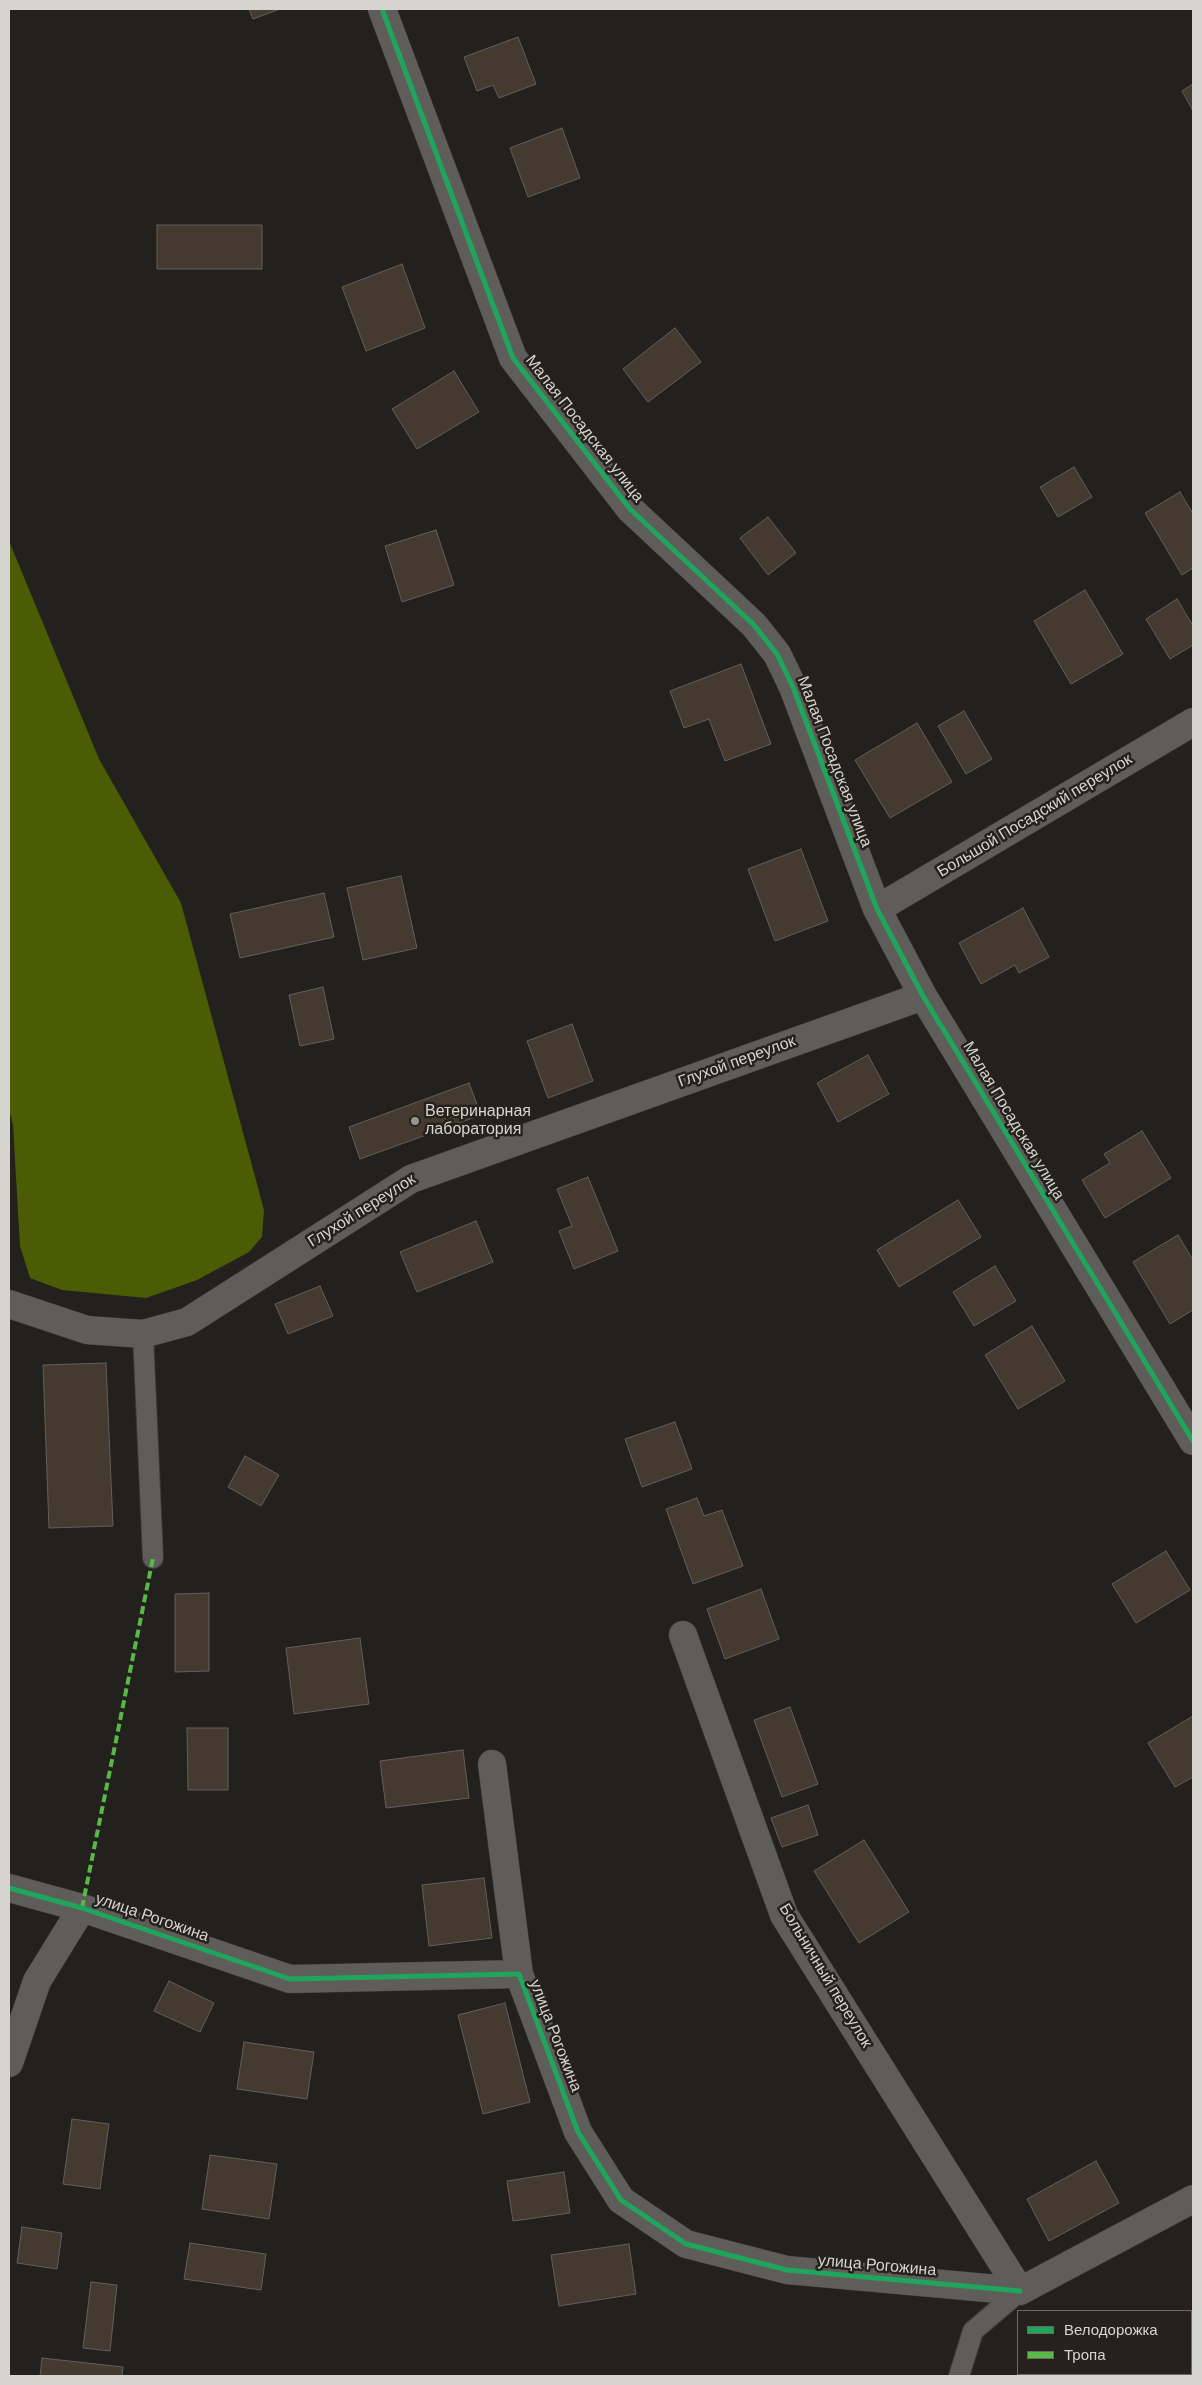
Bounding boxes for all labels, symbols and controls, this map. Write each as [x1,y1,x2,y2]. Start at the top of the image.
street label: Малая Посадская улица [521,352,647,506]
street label: Малая Посадская улица [793,674,875,850]
street label: Большой Посадский переулок [934,750,1136,882]
street label: Глухой переулок [676,1032,798,1092]
street label: Малая Посадская улица [958,1038,1068,1204]
place label: Ветеринарная лаборатория [425,1102,531,1140]
marker: Ветеринарная лаборатория [409,1115,421,1127]
street label: Глухой переулок [305,1170,419,1252]
street label: улица Рогожина [93,1890,211,1946]
street label: Больничный переулок [774,1901,876,2051]
street label: улица Рогожина [525,1977,585,2095]
street label: улица Рогожина [817,2251,937,2281]
legend [1017,2310,1192,2375]
text: Велодорожка [1064,2320,1158,2340]
text: Тропа [1064,2345,1105,2365]

